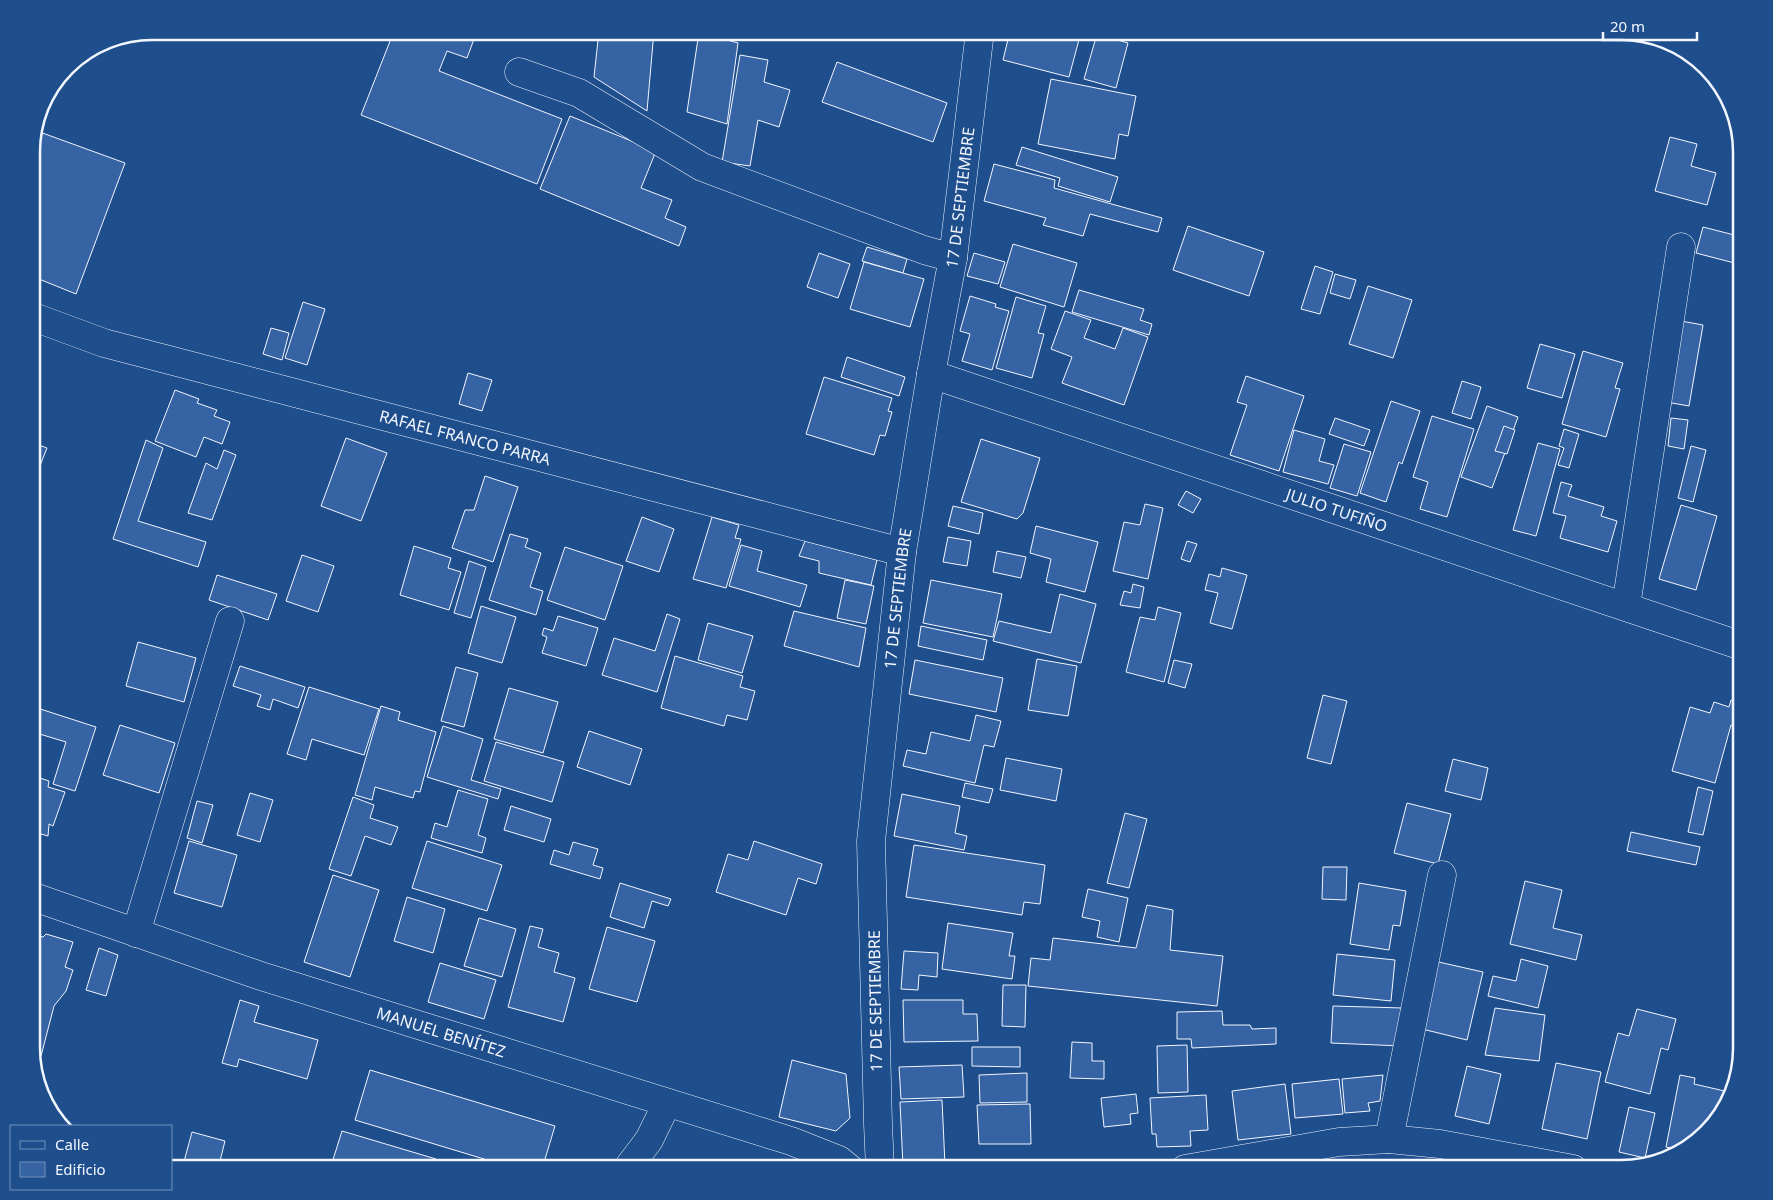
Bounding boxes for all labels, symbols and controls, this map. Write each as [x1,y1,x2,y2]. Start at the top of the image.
scale bar [1603,10,1697,42]
text: 20 m [1610,16,1645,36]
street label: 17 DE SEPTIEMBRE [940,126,979,270]
street label: RAFAEL FRANCO PARRA [377,405,554,471]
street label: JULIO TUFIÑO [1281,482,1390,537]
street label: 17 DE SEPTIEMBRE [879,526,917,670]
street label: 17 DE SEPTIEMBRE [863,930,887,1072]
street label: MANUEL BENÍTEZ [374,1002,508,1062]
legend [10,1125,172,1190]
text: Calle [55,1134,89,1154]
text: Edificio [55,1159,106,1179]

